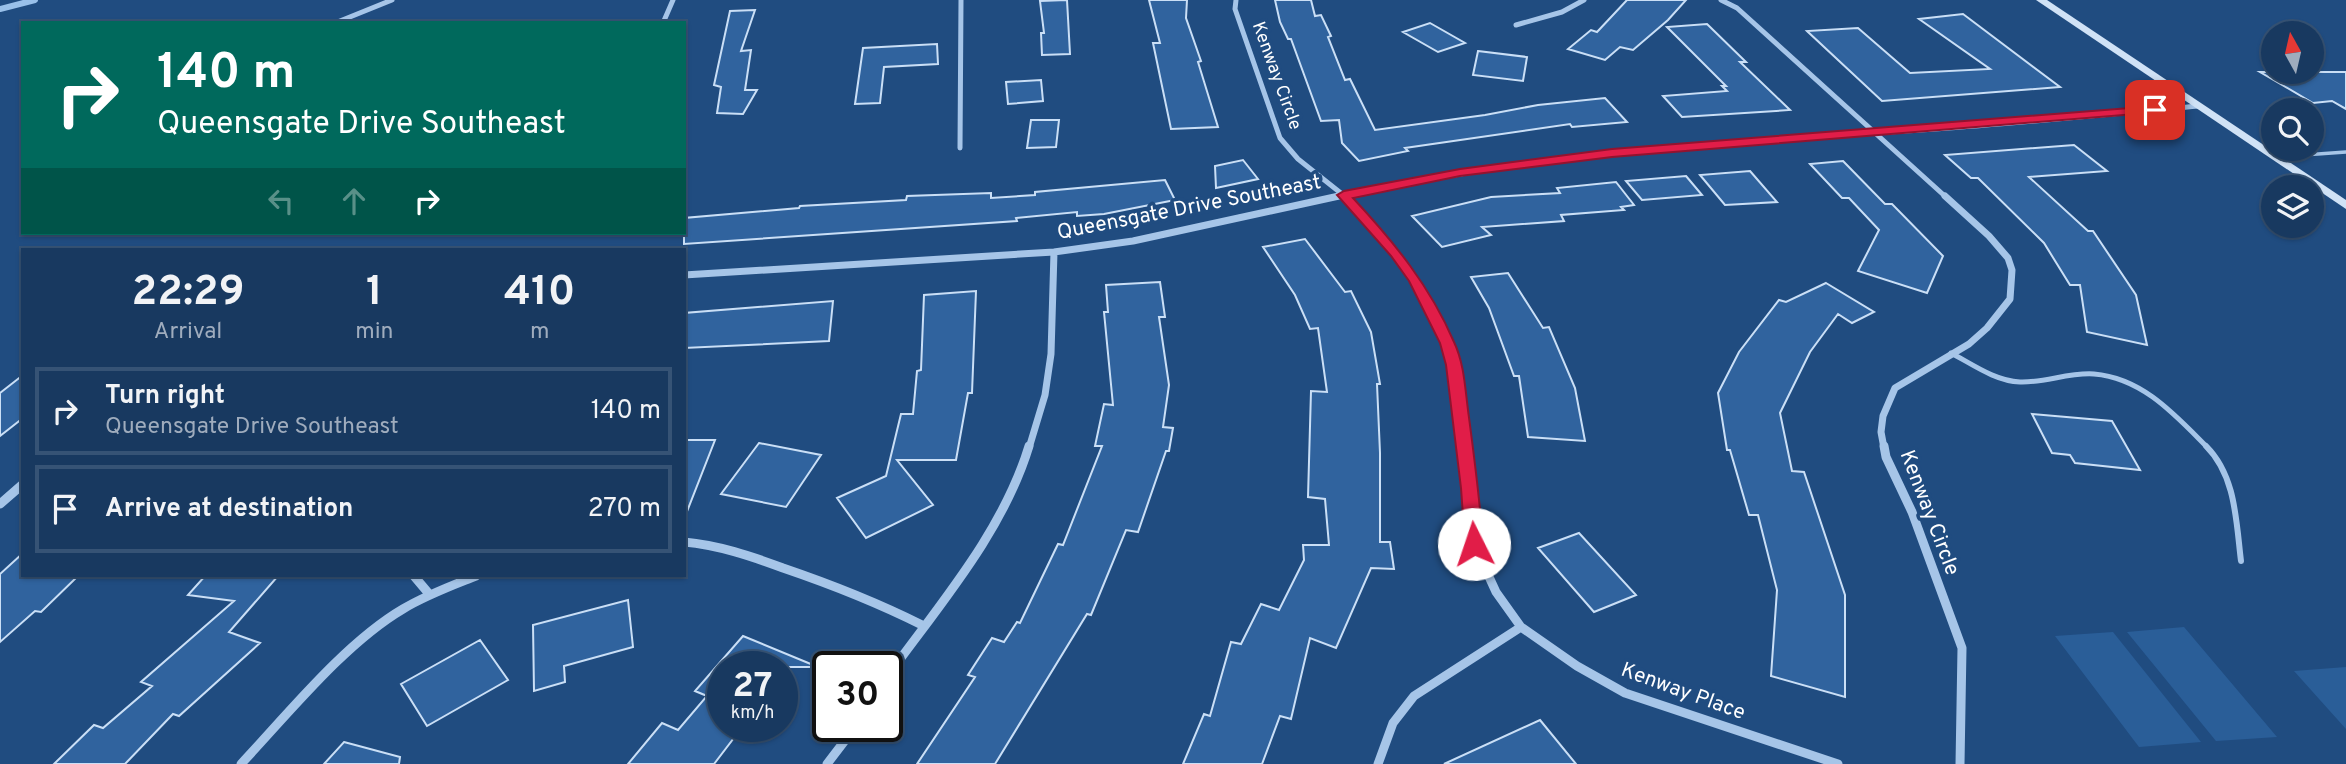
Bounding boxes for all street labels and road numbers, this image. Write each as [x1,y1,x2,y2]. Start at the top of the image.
street label: Kenway Circle [1246,19,1306,133]
street label: Queensgate Drive Southeast [1055,169,1323,247]
street label: Kenway Circle [1893,446,1965,580]
street label: Kenway Place [1617,657,1749,727]

